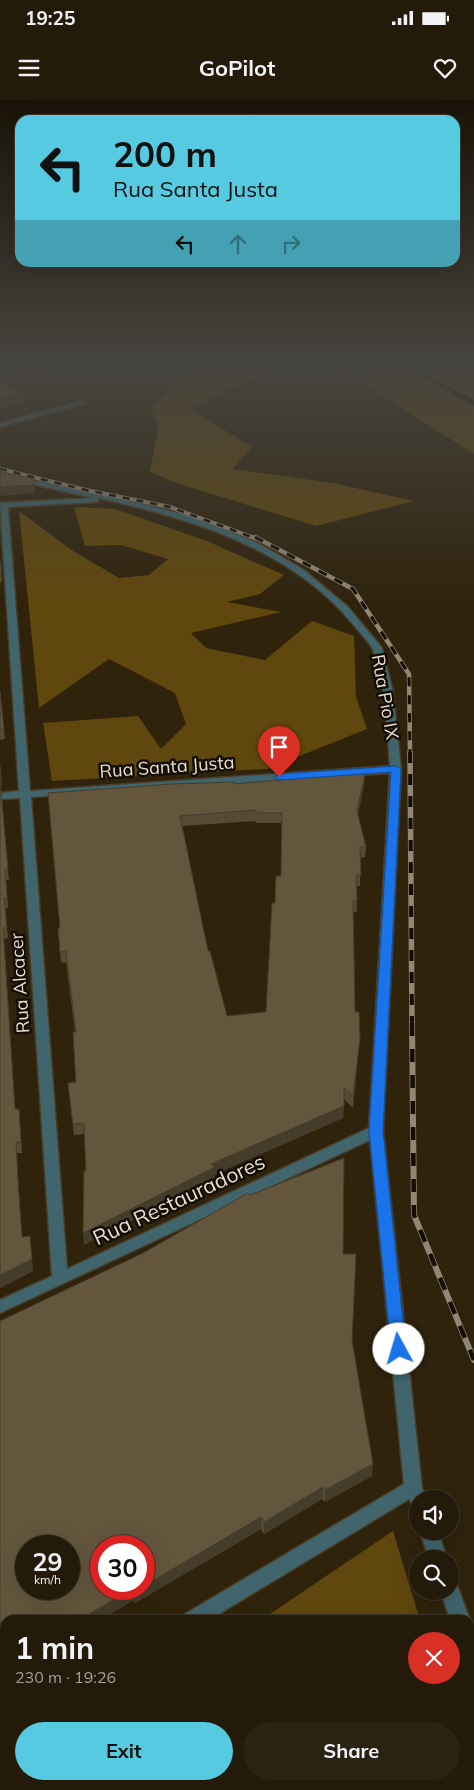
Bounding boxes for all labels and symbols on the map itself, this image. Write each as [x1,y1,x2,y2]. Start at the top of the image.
street label: Rua Pio IX [367,653,404,741]
pin [258,726,300,777]
street label: Rua Santa Justa [99,750,235,783]
street label: Rua Alcacer [4,932,34,1034]
street label: Rua Restauradores [88,1148,269,1250]
position arrow [372,1322,424,1374]
speed limit sign: 30 [90,1535,155,1600]

